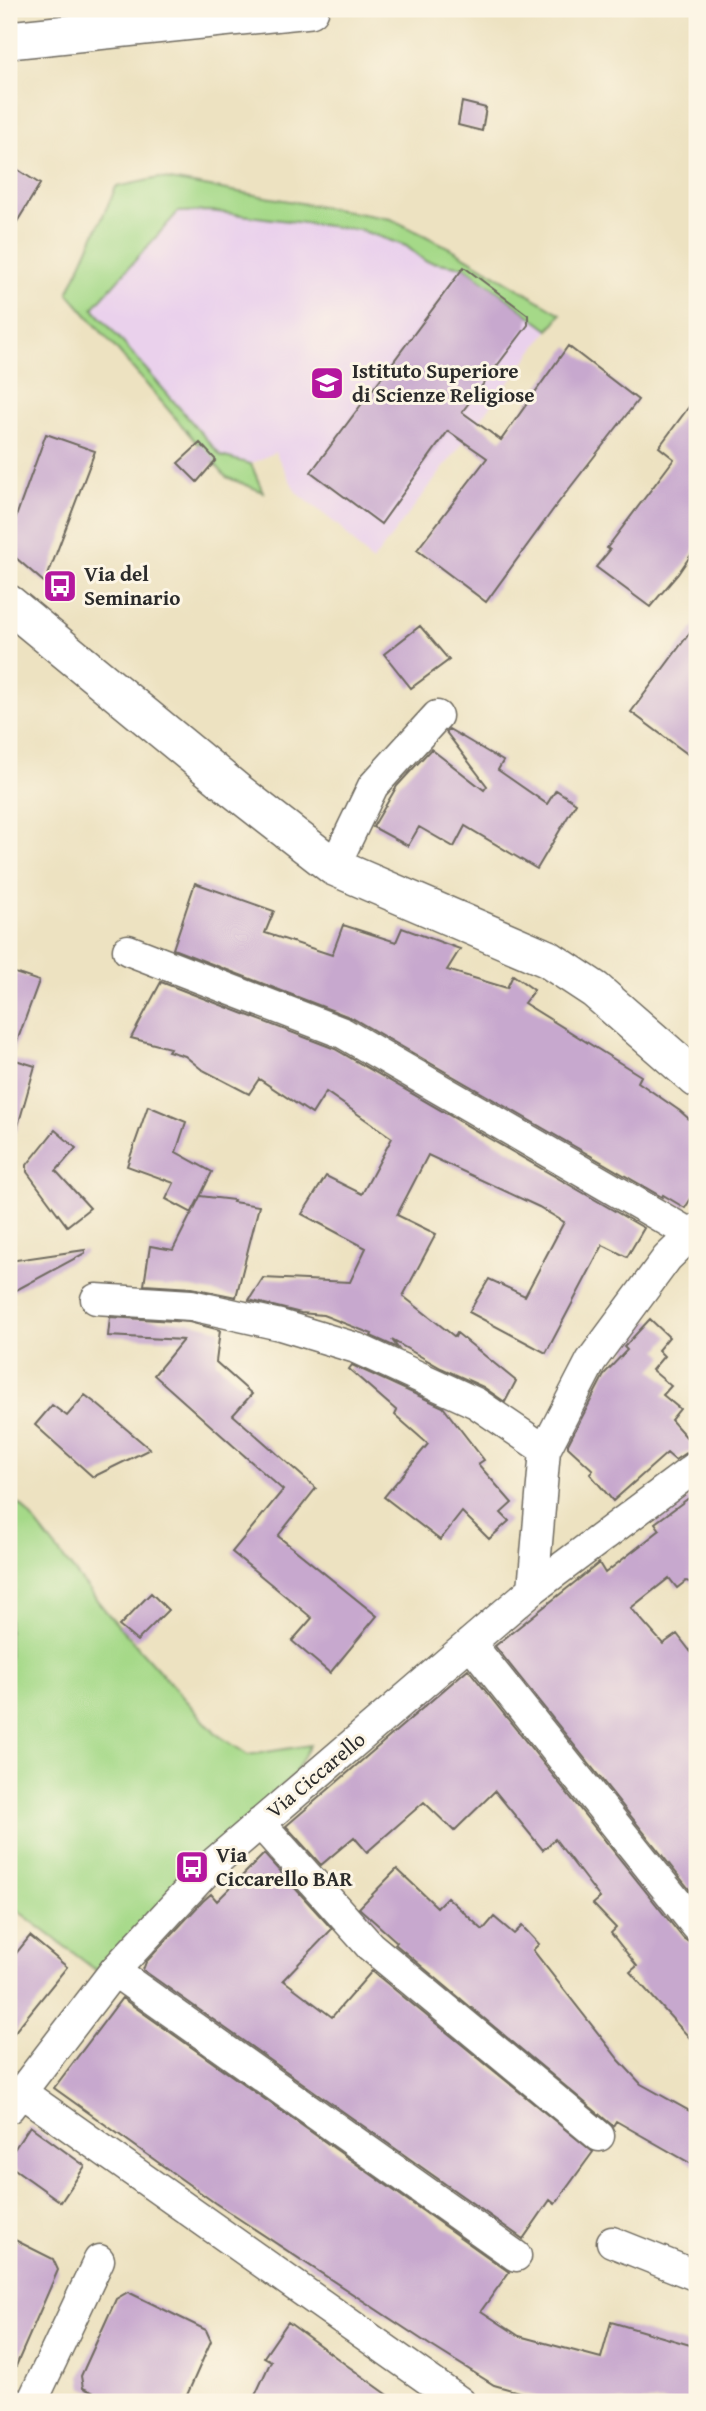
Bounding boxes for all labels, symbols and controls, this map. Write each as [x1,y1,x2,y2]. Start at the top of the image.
place label: Istituto Superiore di Scienze Religiose [352,355,535,410]
school or university icon: Istituto Superiore di Scienze Religiose [308,364,346,402]
place label: Via del Seminario [84,558,180,613]
bus stop icon: Via del Seminario [41,567,79,605]
street label: Via Ciccarello [259,1724,372,1825]
place label: Via Ciccarello BAR [216,1839,353,1894]
bus stop icon: Via Ciccarello BAR [173,1848,211,1886]

